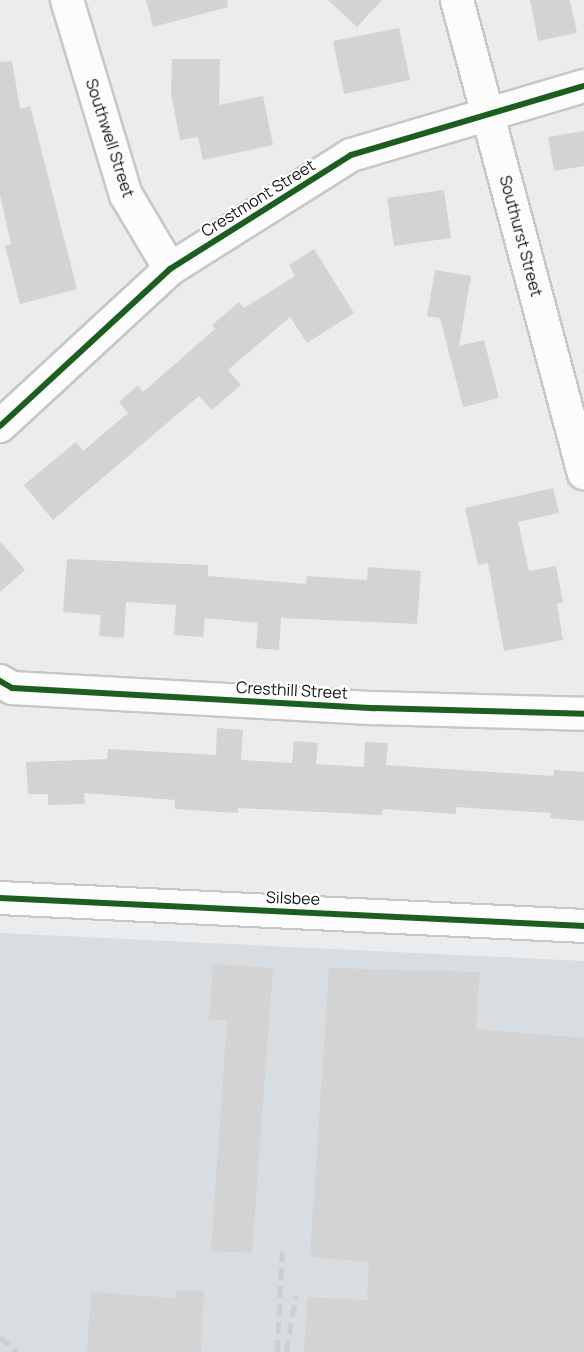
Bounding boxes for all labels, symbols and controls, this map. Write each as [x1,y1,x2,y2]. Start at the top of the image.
street label: Southwell Street [82,76,138,200]
street label: Crestmont Street [198,155,318,241]
street label: Southurst Street [496,173,546,299]
street label: Cresthill Street [236,677,348,703]
street label: Silsbee [266,887,320,909]

